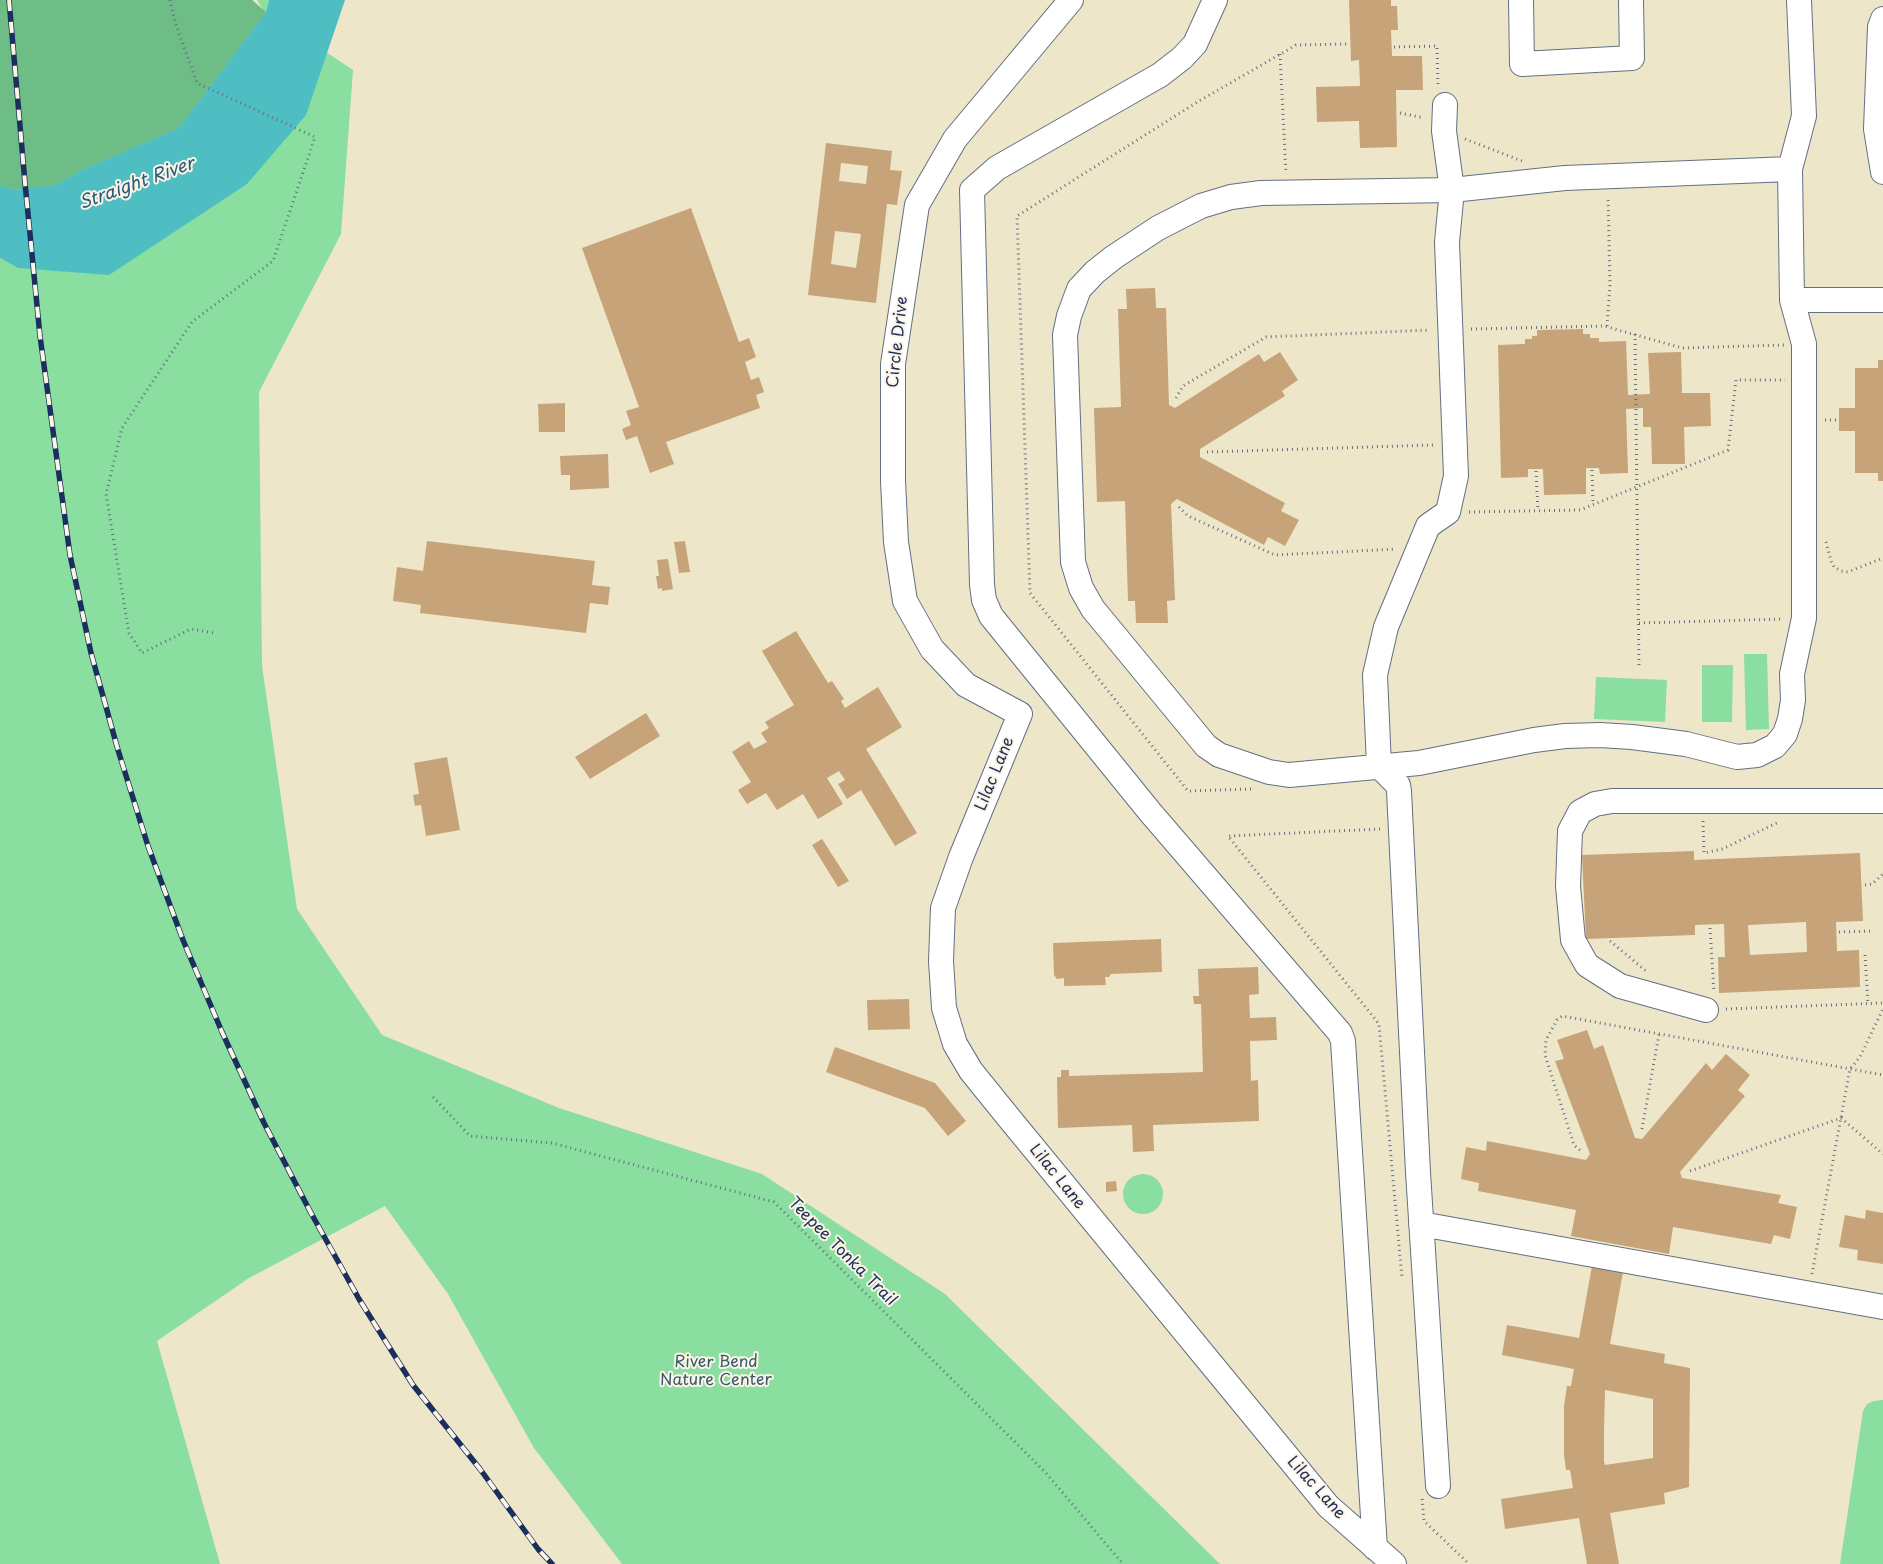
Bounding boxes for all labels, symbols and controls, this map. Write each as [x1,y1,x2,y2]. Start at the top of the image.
water label: Straight River [76,153,198,215]
street label: Circle Drive [884,295,912,389]
street label: Lilac Lane [971,734,1019,814]
street label: Lilac Lane [1025,1141,1089,1213]
street label: Teepee Tonka Trail [784,1194,900,1310]
park label: River Bend Nature Center [660,1353,772,1391]
street label: Lilac Lane [1283,1453,1349,1523]

